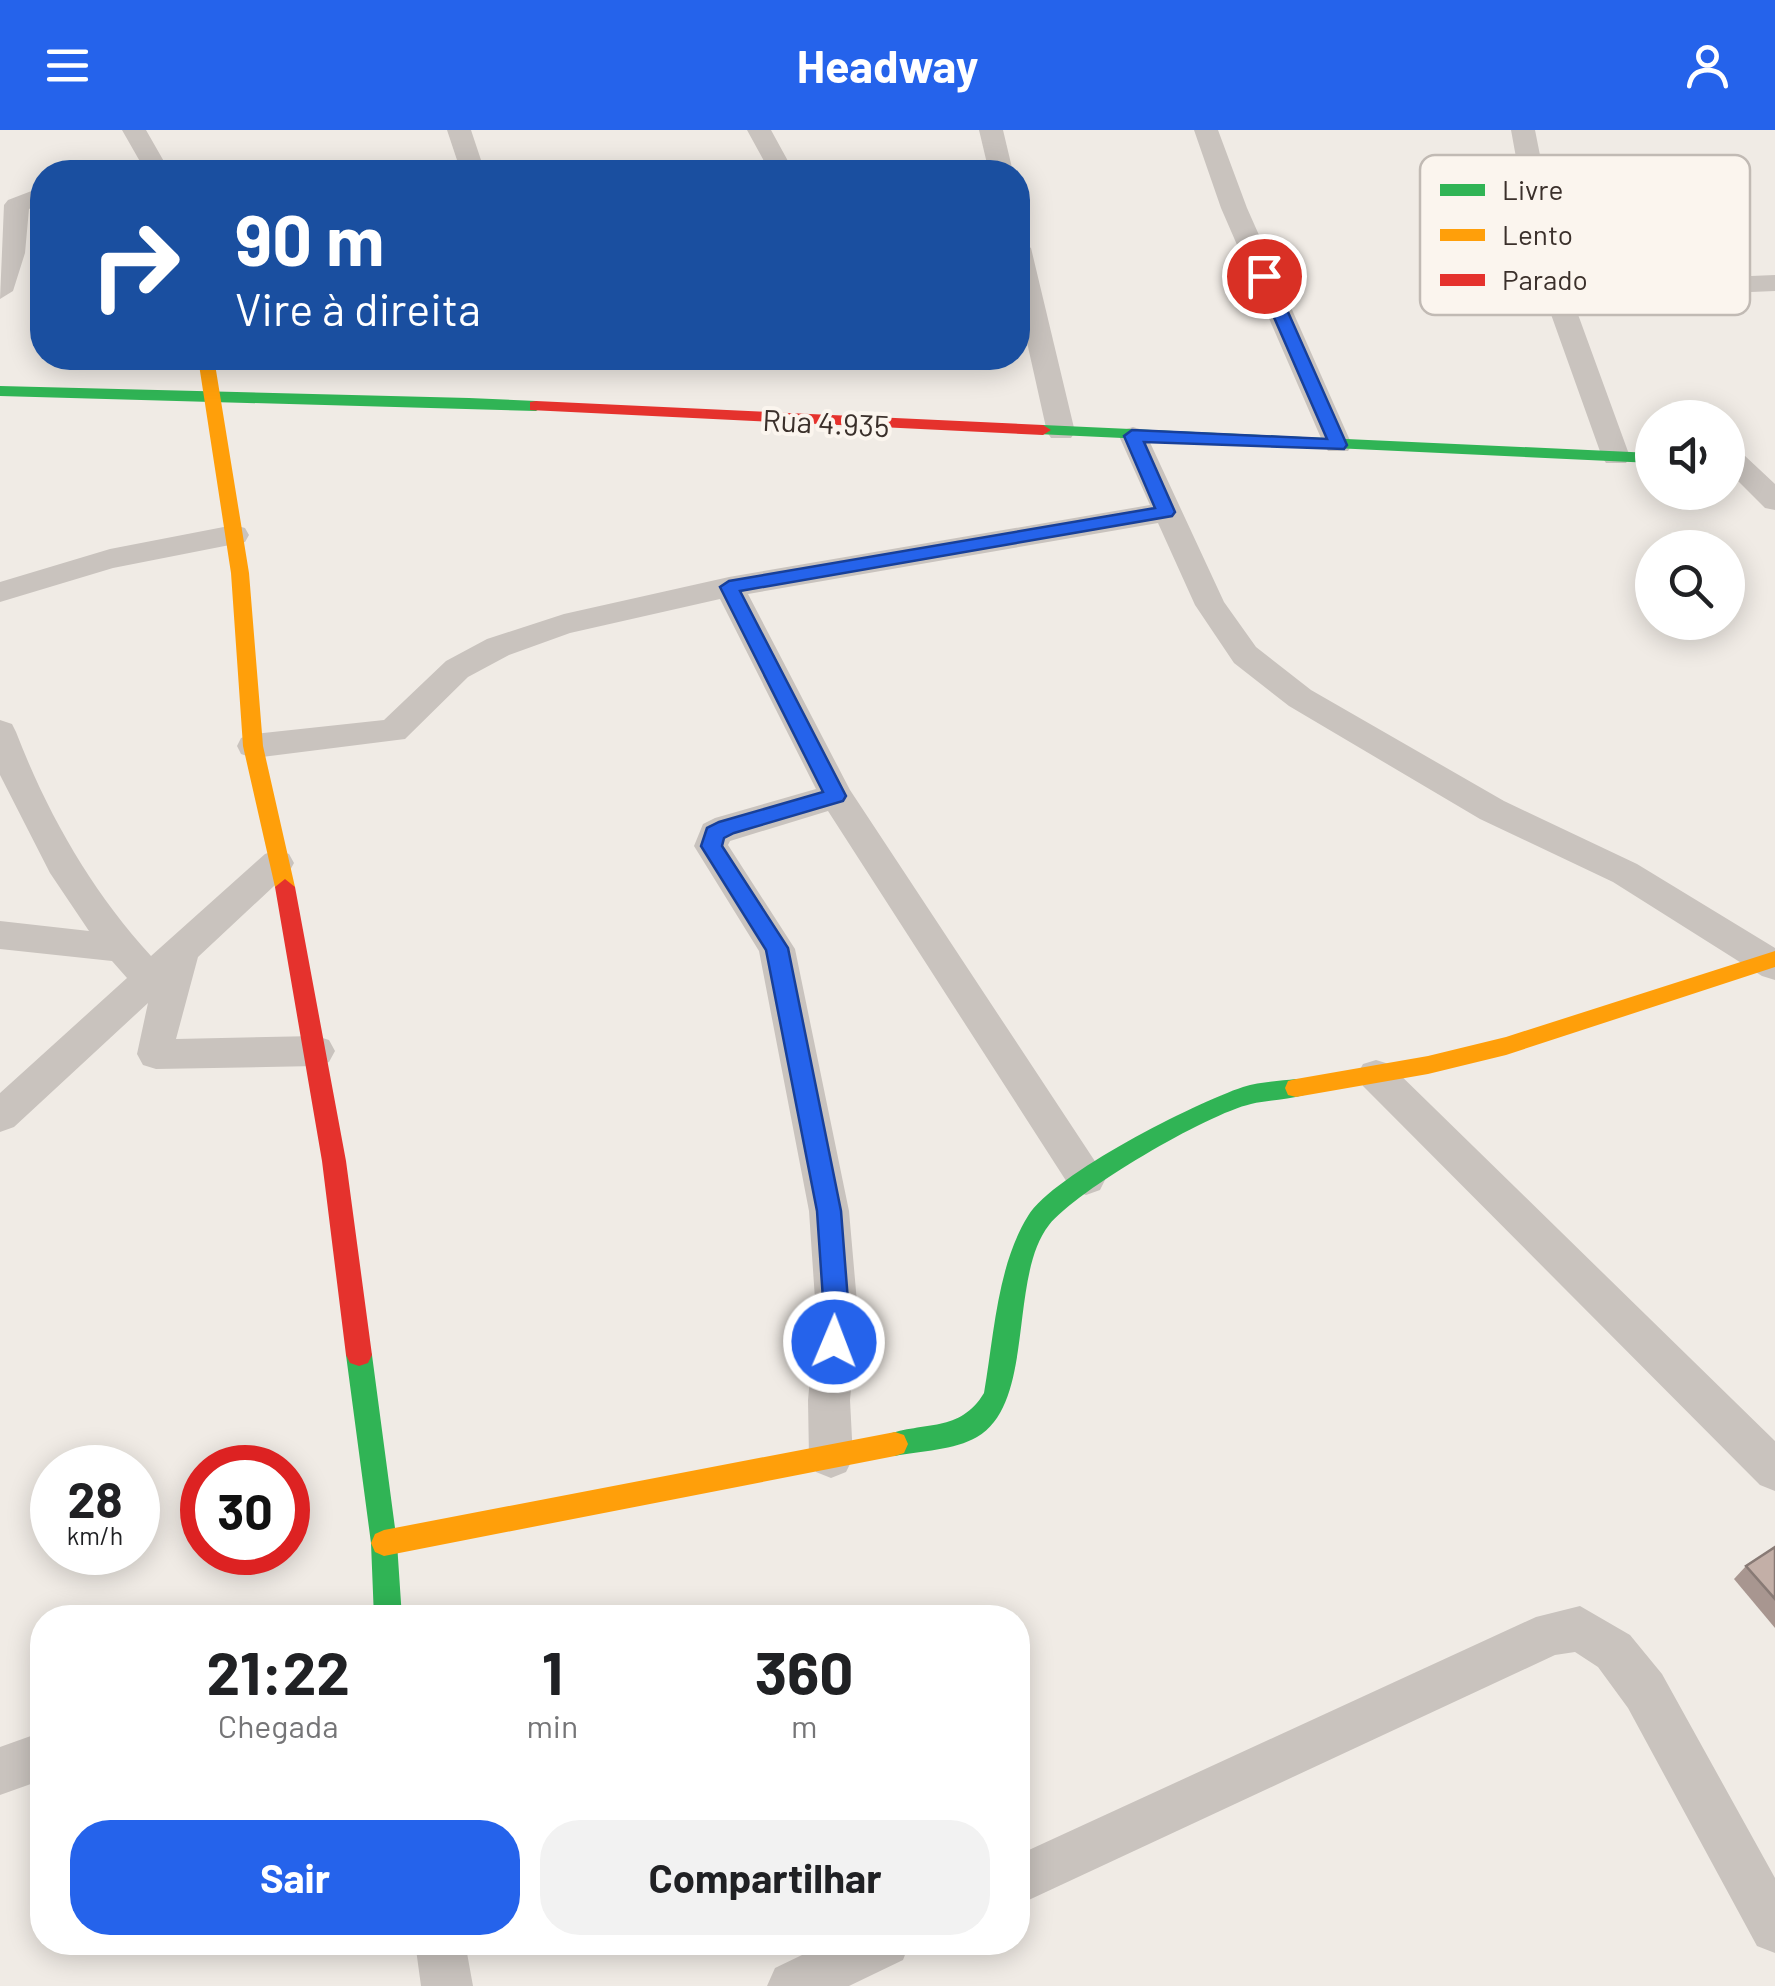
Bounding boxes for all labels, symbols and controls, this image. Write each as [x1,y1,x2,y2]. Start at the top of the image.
icon: menu [40,38,95,93]
text: Headway [797,38,978,92]
icon: person [1680,38,1735,93]
legend [1420,155,1750,315]
text: Livre [1502,172,1563,206]
text: 90 m [235,196,385,280]
icon: right [70,200,200,330]
text: Lento [1502,217,1573,251]
pin [1222,234,1307,319]
icon: arrive [1237,249,1292,304]
text: Parado [1502,262,1588,296]
text: Vire à direita [235,281,481,335]
map controls [1635,400,1745,640]
button: sound [1635,400,1745,510]
street label: Rua 4.935 [762,401,890,443]
button: search [1635,530,1745,640]
position arrow [782,1290,886,1394]
speed limit sign: 30 [180,1445,310,1575]
text: 28 [67,1468,123,1528]
text: km/h [67,1520,123,1550]
text: 21:22 [206,1635,350,1707]
text: 1 [542,1635,563,1707]
text: 360 [755,1635,854,1707]
text: Chegada [218,1706,339,1744]
text: min [526,1706,578,1744]
text: m [791,1706,817,1744]
button: Sair [70,1820,520,1935]
button: Compartilhar [540,1820,990,1935]

